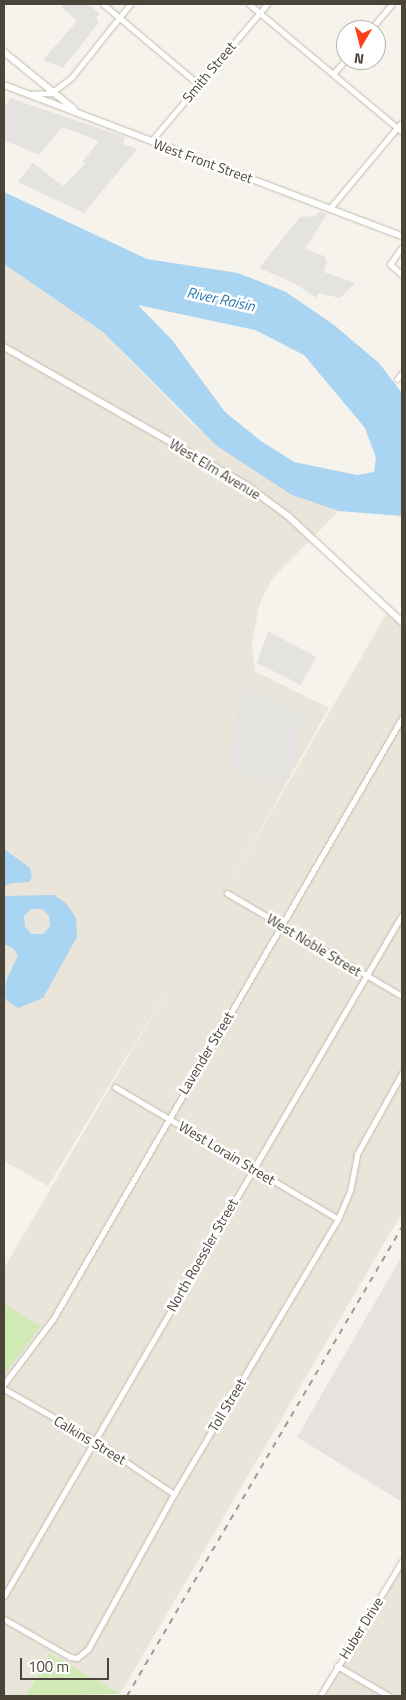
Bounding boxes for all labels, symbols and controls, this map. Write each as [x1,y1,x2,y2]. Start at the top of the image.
north arrow [336,20,386,70]
street label: Smith Street [179,38,239,106]
text: N [353,48,365,70]
street label: West Front Street [151,135,255,187]
water label: River Raisin [185,283,257,315]
street label: West Elm Avenue [166,435,264,503]
street label: West Noble Street [264,910,364,980]
street label: Lavender Street [175,1009,237,1097]
street label: West Lorain Street [176,1118,278,1188]
street label: North Roessler Street [163,1196,241,1314]
street label: Toll Street [205,1375,249,1435]
street label: Calkins Street [51,1412,129,1468]
street label: Huber Drive [335,1594,387,1662]
scale bar [22,1648,111,1680]
text: 100 m [28,1655,69,1678]

